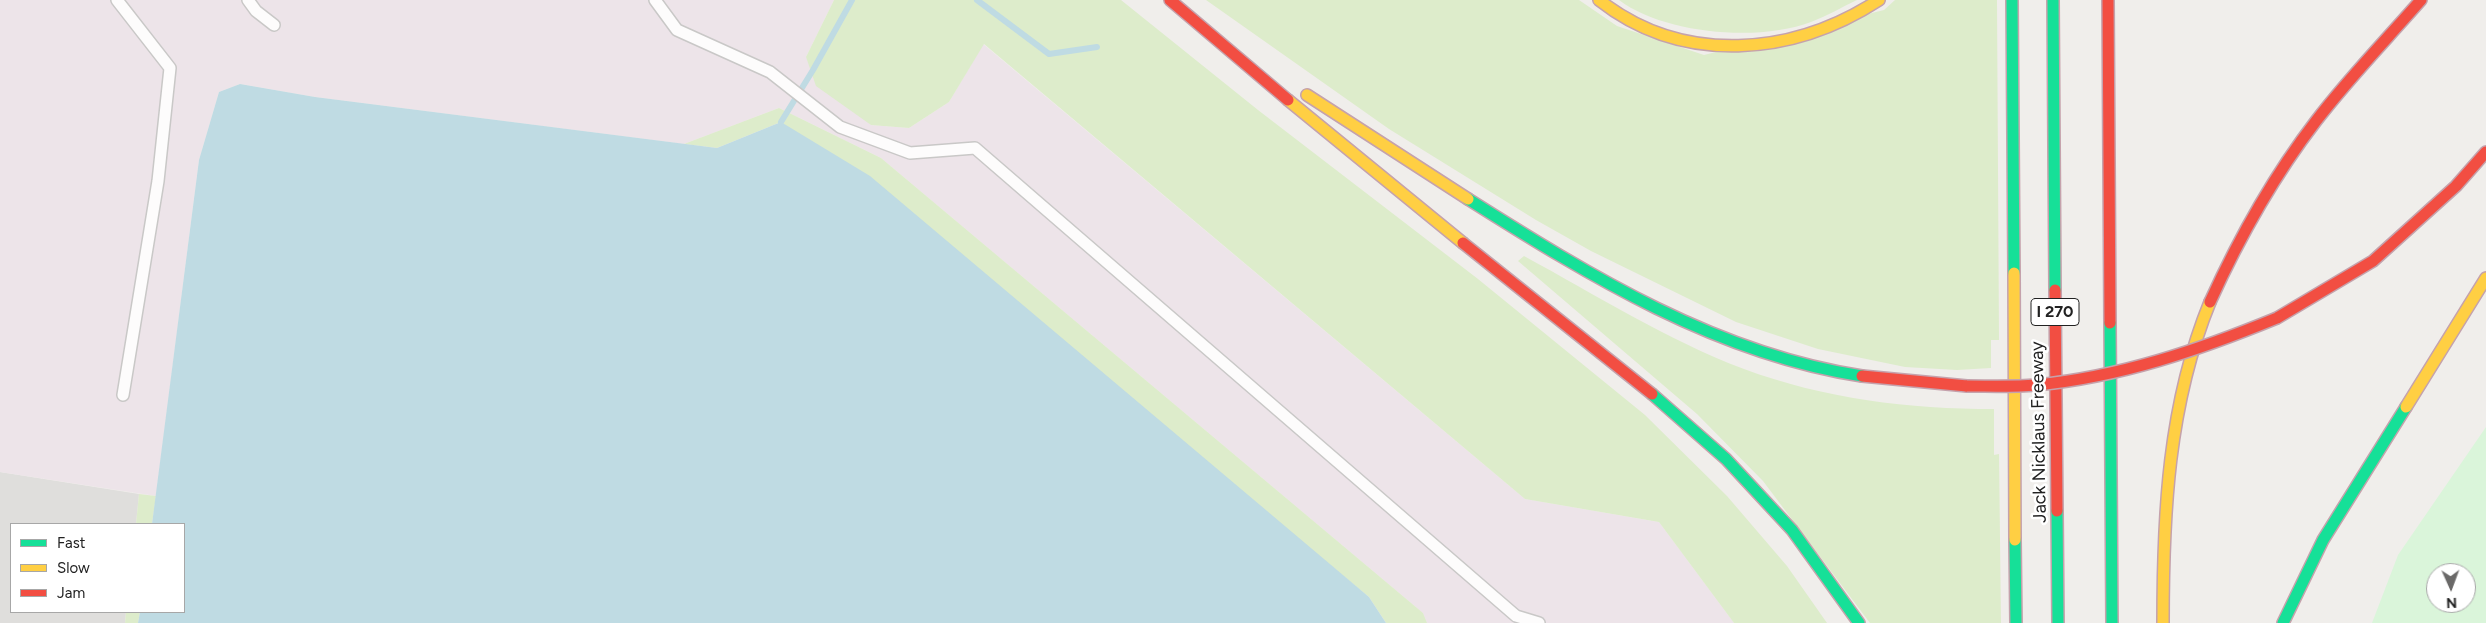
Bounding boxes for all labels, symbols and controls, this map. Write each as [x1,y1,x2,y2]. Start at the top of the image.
road number: I 270 [2031,298,2079,326]
street label: Jack Nicklaus Freeway [2027,341,2051,523]
legend [10,523,185,613]
text: Fast [57,534,85,552]
text: Slow [57,559,90,577]
north arrow [2426,563,2476,613]
text: Jam [57,584,85,602]
text: N [2446,594,2457,611]

